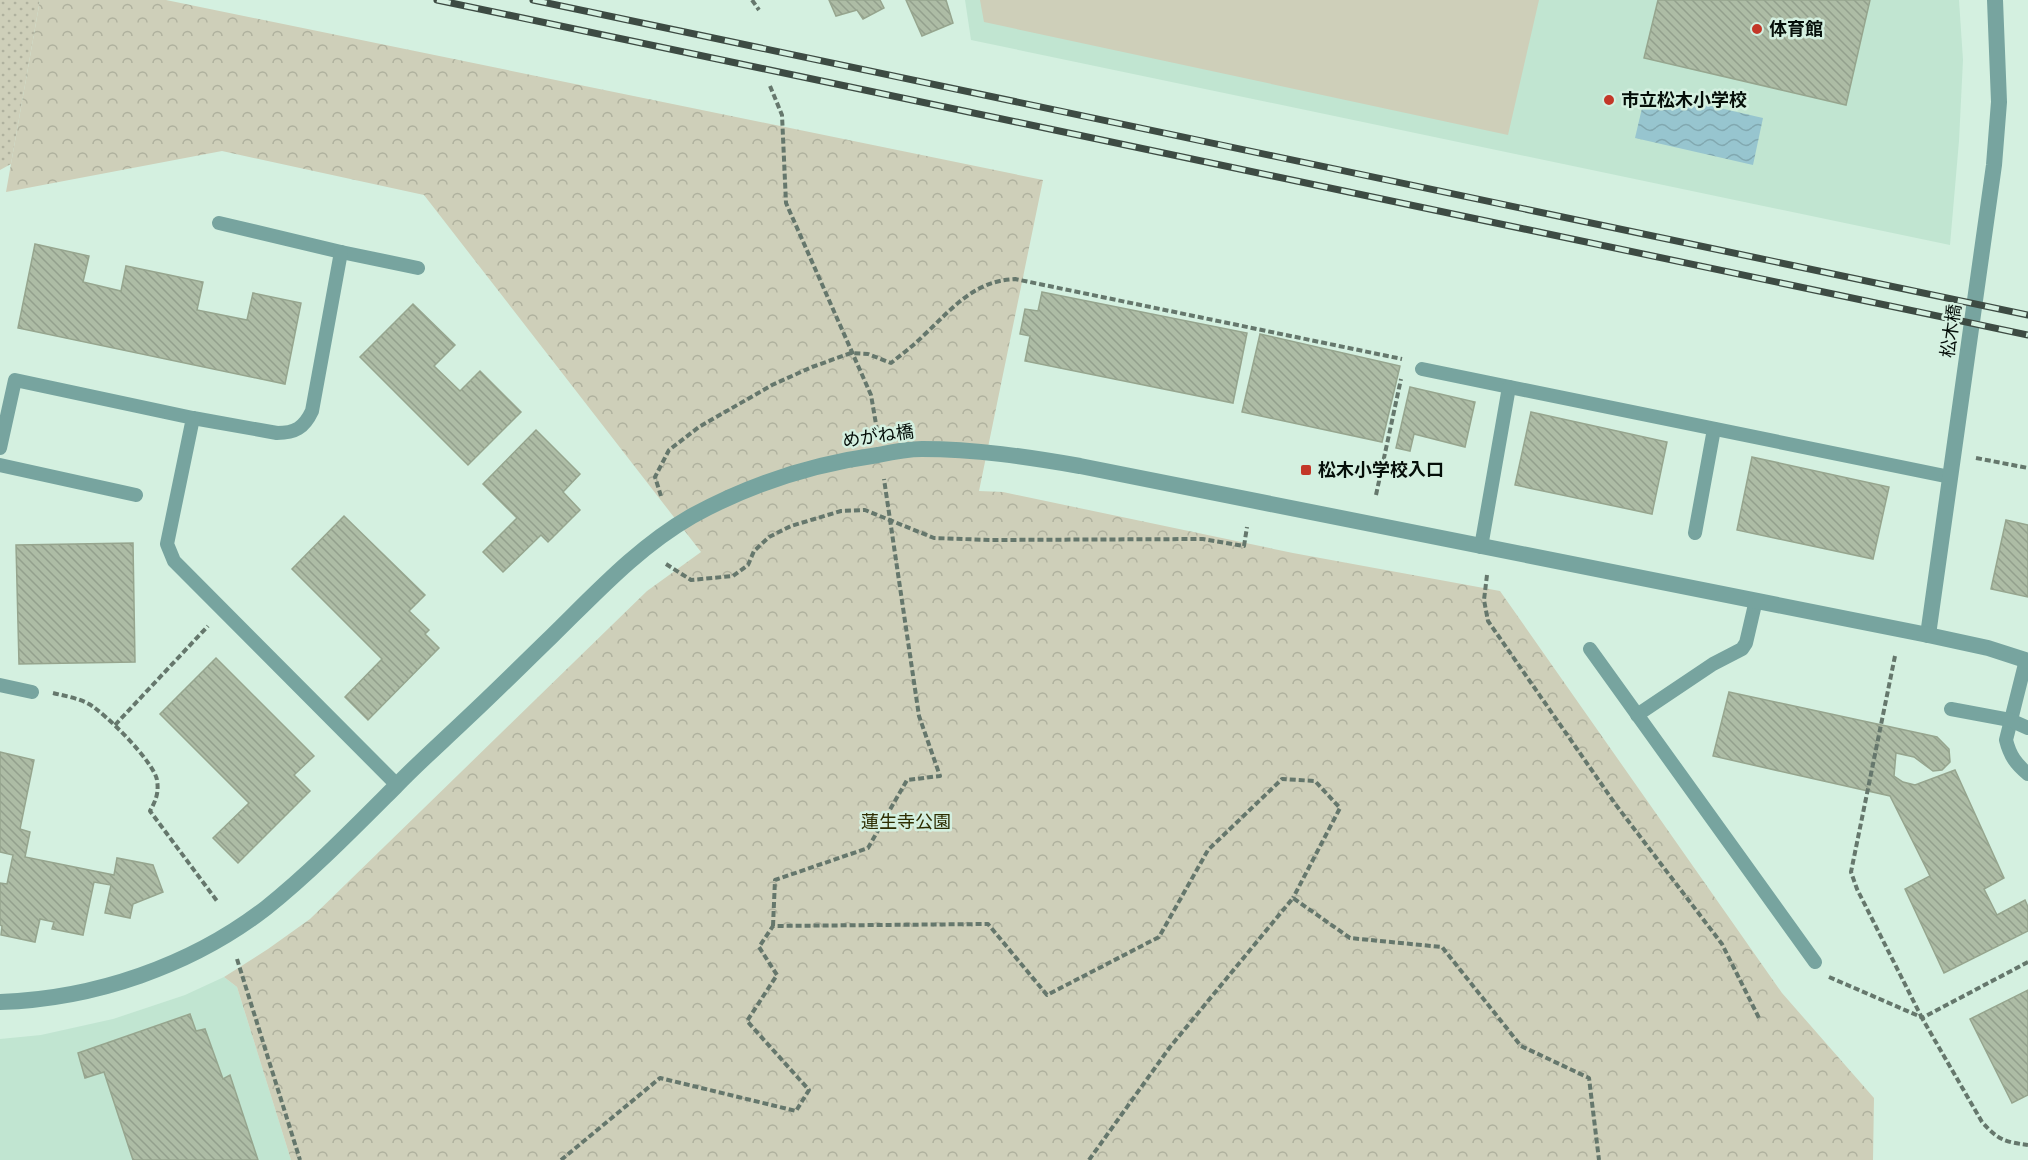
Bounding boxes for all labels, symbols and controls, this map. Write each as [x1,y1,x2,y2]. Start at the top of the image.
place label: 体育館 [1769,17,1823,40]
marker: 体育館 [1750,22,1764,36]
place label: 市立松木小学校 [1621,88,1747,111]
marker: 市立松木小学校 [1602,93,1616,107]
street label: 松木橋 [1935,303,1966,359]
street label: めがね橋 [841,419,915,452]
place label: 松木小学校入口 [1318,458,1444,481]
marker: 松木小学校入口 [1299,463,1313,477]
park label: 蓮生寺公園 [861,810,951,833]

